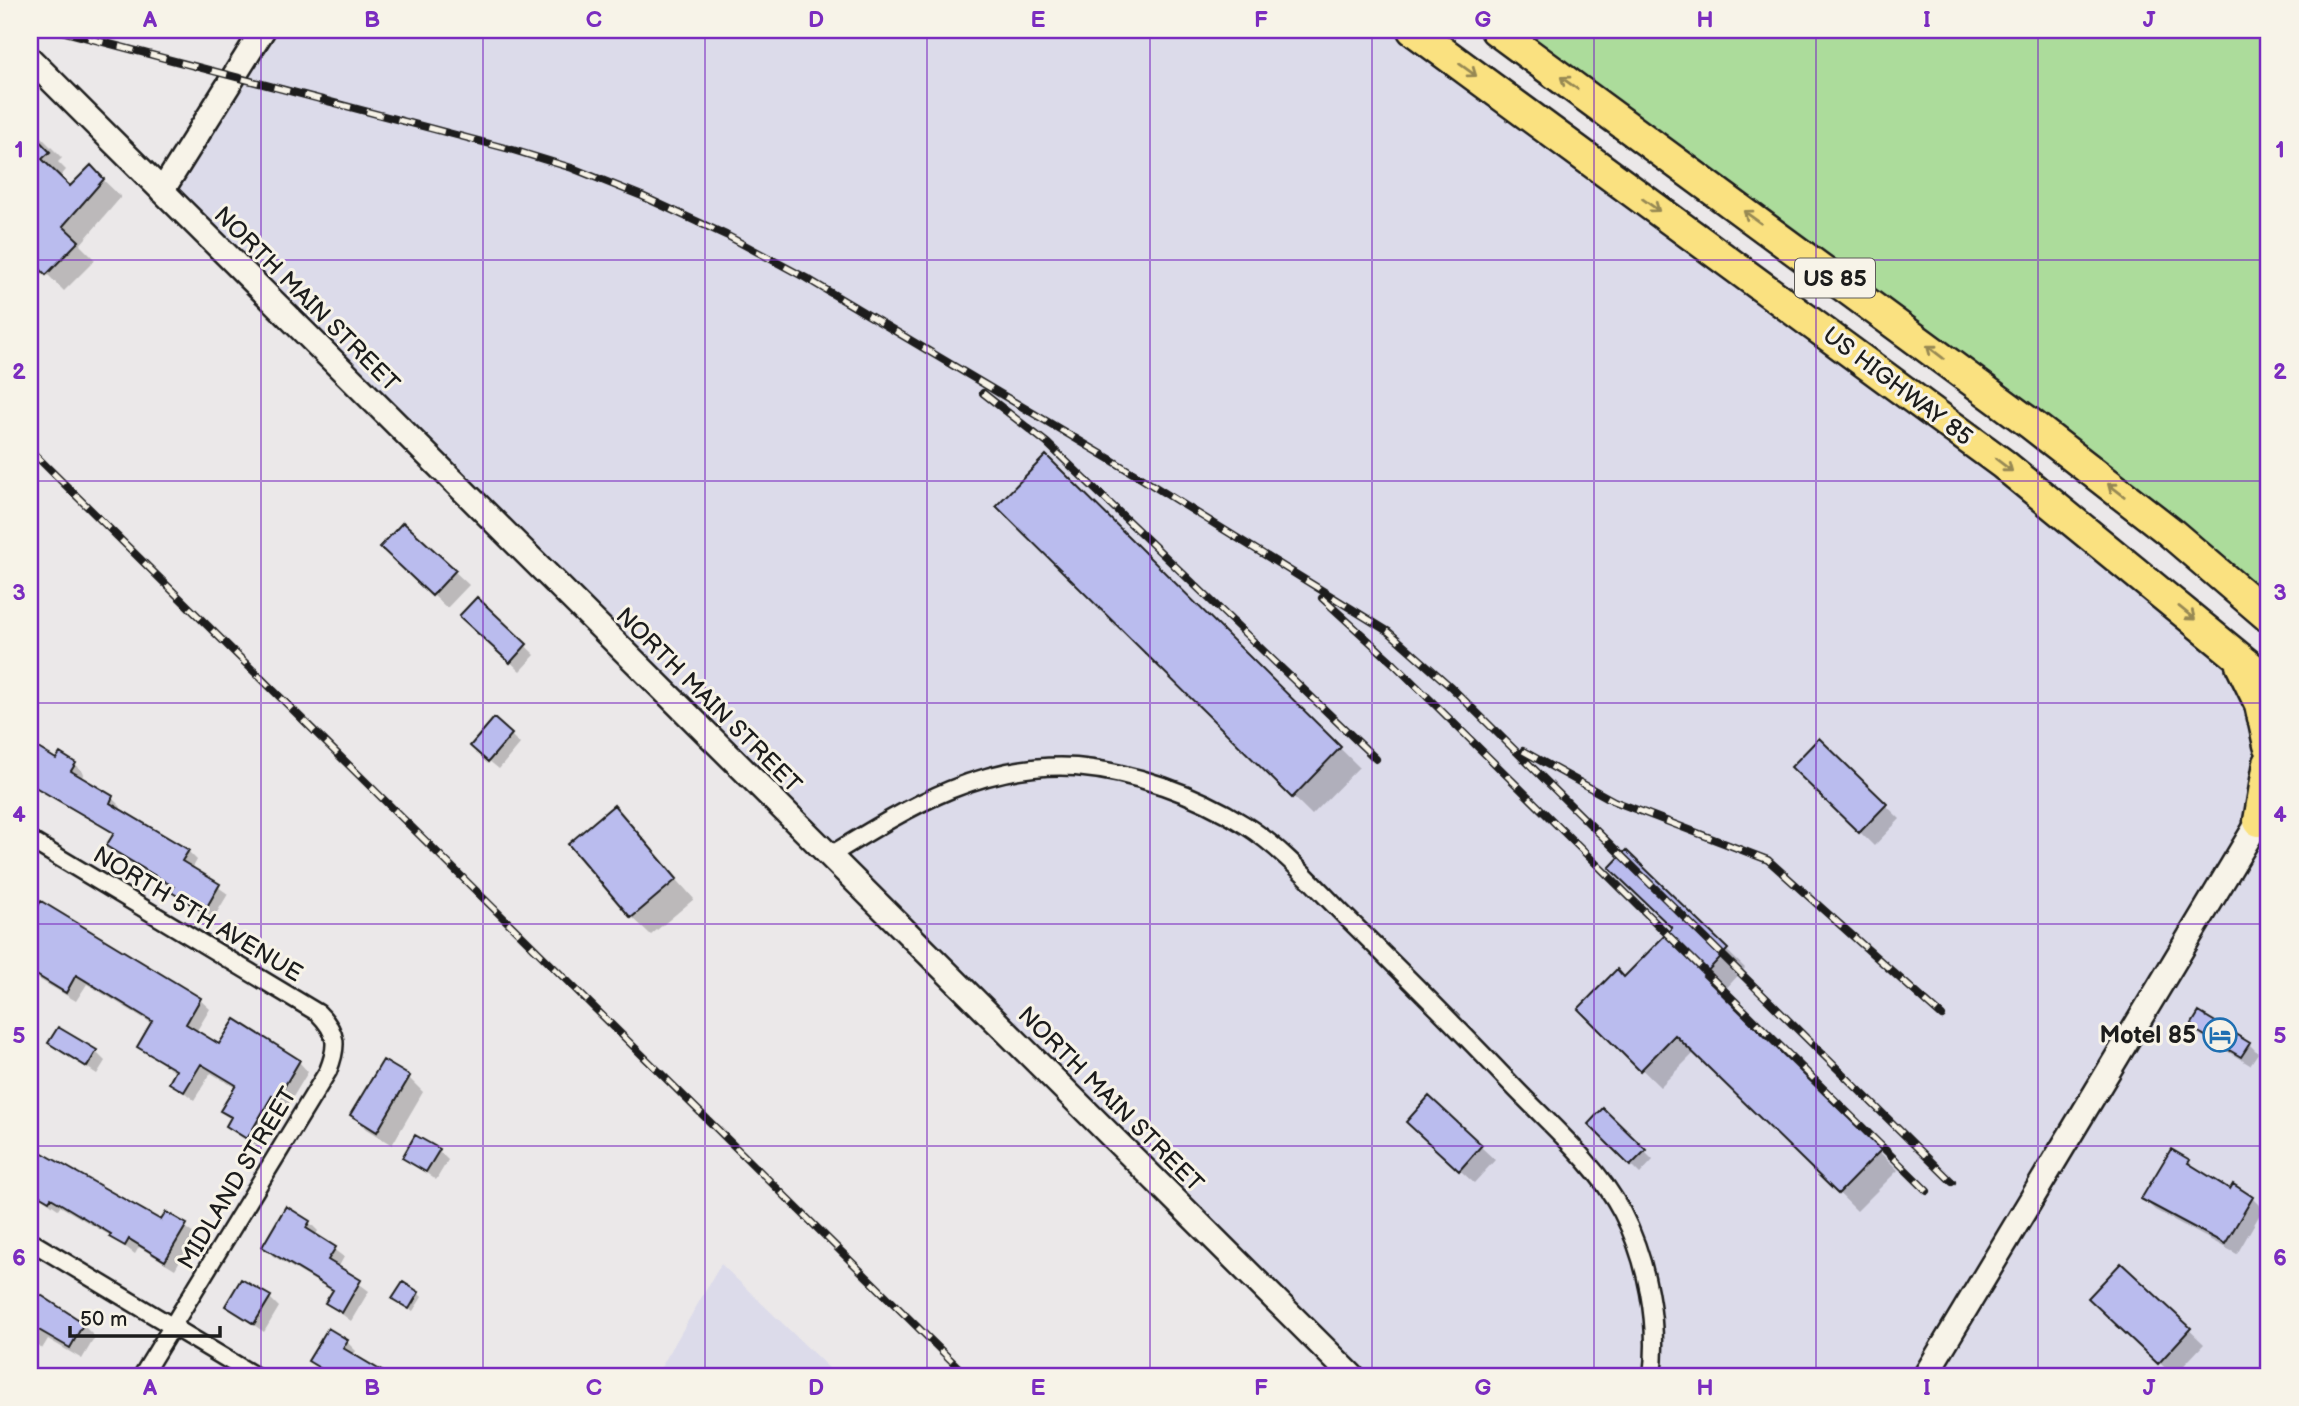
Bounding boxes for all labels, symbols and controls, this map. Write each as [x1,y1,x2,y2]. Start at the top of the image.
text: A [142,6,158,34]
text: B [364,6,380,34]
text: C [586,6,602,34]
text: D [808,6,824,34]
text: E [1031,6,1046,34]
text: F [1254,6,1268,34]
text: G [1475,6,1492,34]
text: H [1696,6,1714,34]
text: I [1923,6,1931,34]
text: J [2143,6,2156,34]
one-way arrow [1458,63,1477,77]
one-way arrow [1560,75,1579,90]
text: 1 [14,136,24,164]
text: 1 [2275,136,2285,164]
one-way arrow [1641,198,1660,212]
street label: NORTH MAIN STREET [208,201,406,399]
one-way arrow [1743,210,1762,224]
road number: US 85 [1795,258,1875,298]
street label: US HIGHWAY 85 [1817,321,1978,452]
one-way arrow [1926,345,1945,360]
text: 2 [12,358,26,386]
text: 2 [2273,358,2287,386]
one-way arrow [1994,457,2013,472]
one-way arrow [2107,483,2126,498]
text: 3 [12,579,26,607]
text: 3 [2273,579,2287,607]
street label: NORTH MAIN STREET [610,602,808,800]
one-way arrow [2178,605,2196,621]
text: 4 [12,801,26,829]
text: 4 [2273,801,2287,829]
street label: NORTH 5TH AVENUE [88,841,308,988]
street label: NORTH MAIN STREET [1012,1001,1210,1199]
hotel icon: Motel 85 [2201,1016,2239,1054]
place label: Motel 85 [2099,1021,2196,1050]
text: 5 [12,1022,26,1050]
text: 5 [2273,1022,2287,1050]
street label: MIDLAND STREET [172,1081,304,1275]
text: 6 [12,1244,26,1272]
text: 6 [2273,1244,2287,1272]
scale bar [70,1294,220,1338]
text: 50 m [80,1307,127,1332]
text: A [142,1374,158,1402]
text: B [364,1374,380,1402]
text: C [586,1374,602,1402]
text: D [808,1374,824,1402]
text: E [1031,1374,1046,1402]
text: F [1254,1374,1268,1402]
text: G [1475,1374,1492,1402]
text: H [1696,1374,1714,1402]
text: I [1923,1374,1931,1402]
text: J [2143,1374,2156,1402]

